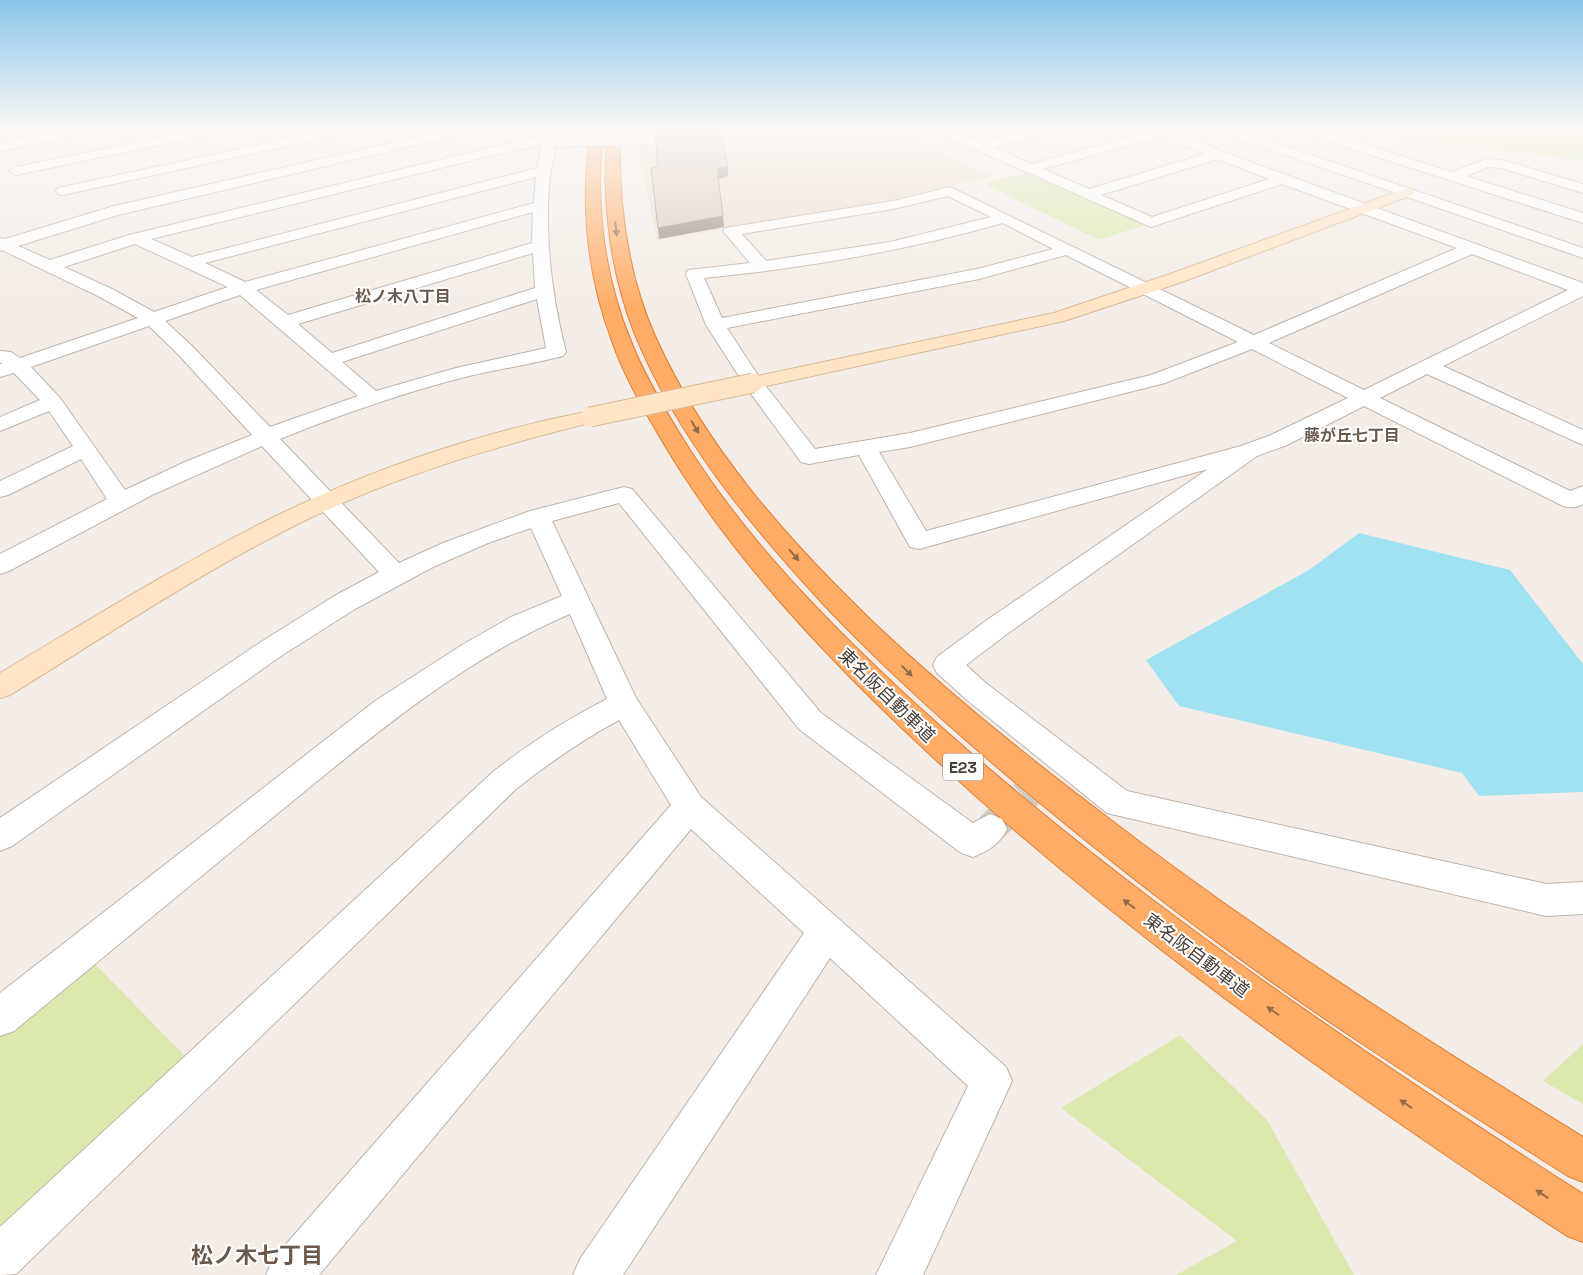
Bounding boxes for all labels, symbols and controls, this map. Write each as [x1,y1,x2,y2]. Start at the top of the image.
one-way arrow [612,221,620,237]
district label: 松ノ木八丁目 [355,286,451,307]
one-way arrow [690,420,699,433]
district label: 藤が丘七丁目 [1304,425,1400,446]
one-way arrow [788,549,799,562]
street label: 東名阪自動車道 [834,643,940,747]
one-way arrow [901,665,913,677]
road number: E23 [943,754,983,780]
one-way arrow [1123,898,1136,909]
street label: 東名阪自動車道 [1140,908,1254,1002]
one-way arrow [1267,1006,1280,1016]
one-way arrow [1400,1099,1413,1109]
one-way arrow [1535,1189,1549,1198]
district label: 松ノ木七丁目 [191,1241,323,1269]

